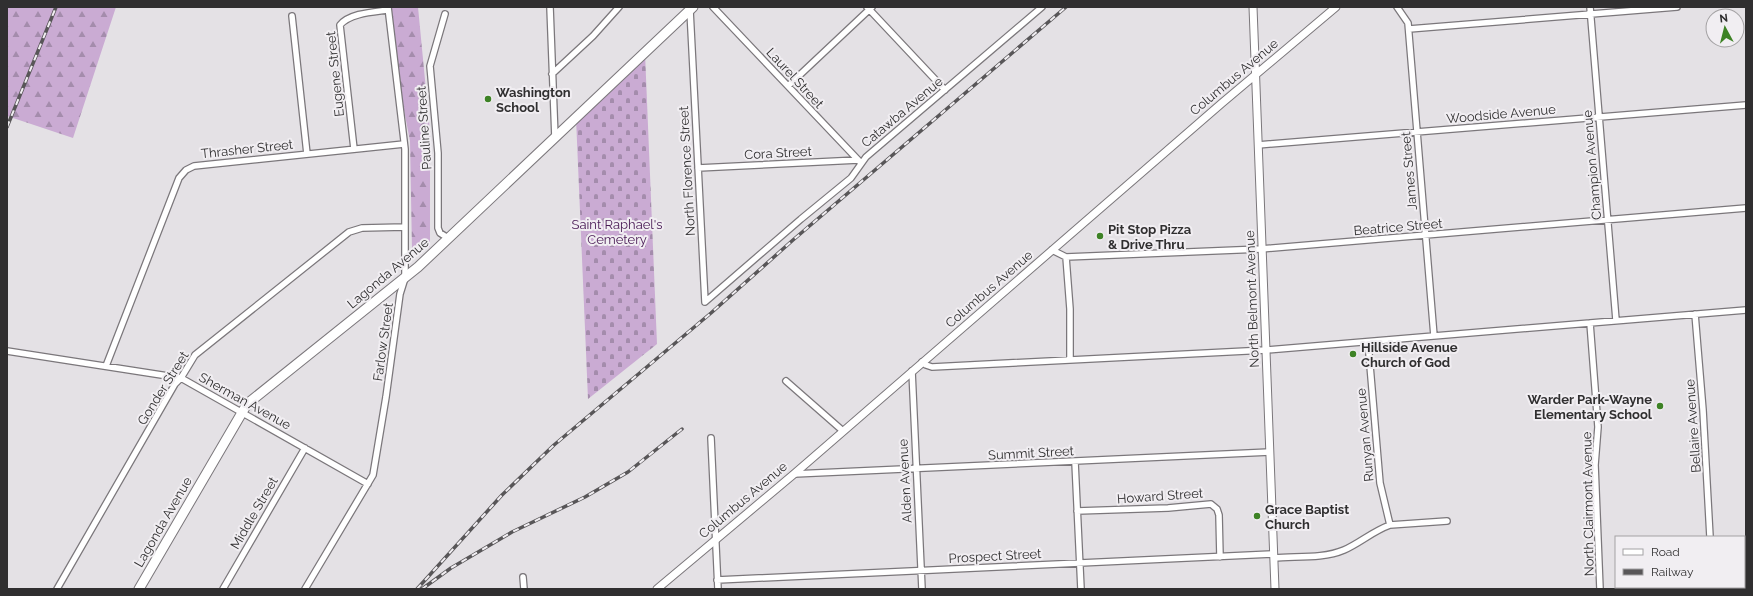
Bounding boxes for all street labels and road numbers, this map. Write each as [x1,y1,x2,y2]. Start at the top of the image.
street label: Eugene Street [323,30,347,117]
street label: Columbus Avenue [1187,36,1281,118]
street label: Laurel Street [763,45,827,112]
street label: Catawba Avenue [858,73,946,150]
street label: Pauline Street [414,85,434,170]
street label: Woodside Avenue [1446,102,1557,126]
street label: North Florence Street [676,105,698,236]
street label: Champion Avenue [1580,109,1604,221]
street label: James Street [1398,131,1420,211]
street label: Thrasher Street [200,137,294,161]
street label: Cora Street [744,144,813,162]
street label: Beatrice Street [1353,216,1444,238]
street label: North Belmont Avenue [1242,230,1262,368]
street label: Lagonda Avenue [344,234,432,311]
street label: Columbus Avenue [942,247,1036,331]
street label: Farlow Street [370,301,396,382]
street label: Gonder Street [134,348,192,428]
street label: Sherman Avenue [196,370,294,433]
street label: Bellaire Avenue [1682,378,1704,473]
street label: Runyan Avenue [1353,387,1377,482]
street label: North Clairmont Avenue [1579,431,1597,576]
street label: Alden Avenue [895,438,915,523]
street label: Summit Street [988,443,1075,463]
street label: Columbus Avenue [696,459,790,541]
street label: Lagonda Avenue [131,474,195,570]
street label: Middle Street [227,474,281,552]
street label: Howard Street [1116,485,1204,506]
street label: Prospect Street [948,546,1042,566]

